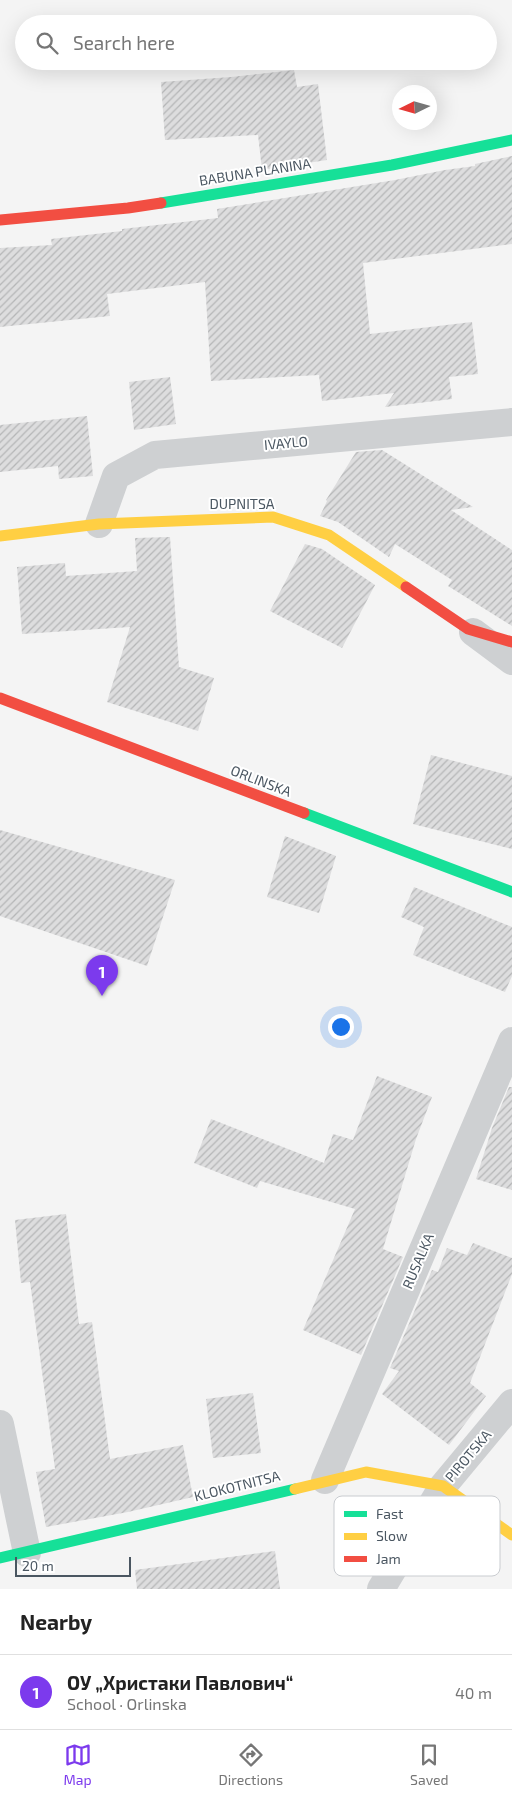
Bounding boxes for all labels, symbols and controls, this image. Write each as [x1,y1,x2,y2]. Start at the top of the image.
search box [15,15,497,70]
icon: search [33,29,61,57]
text: Search here [73,31,175,54]
north arrow [392,85,437,130]
street label: BABUNA PLANINA [198,154,312,189]
street label: IVAYLO [263,432,309,453]
street label: DUPNITSA [209,495,275,512]
street label: ORLINSKA [228,761,294,800]
pin: 1 [86,955,118,996]
your location [328,1014,354,1040]
street label: RUSALKA [398,1230,437,1291]
street label: PIROTSKA [441,1426,494,1485]
street label: KLOKOTNITSA [192,1467,282,1504]
legend [334,1496,500,1576]
text: Fast [376,1505,403,1522]
text: Slow [376,1527,408,1544]
text: Jam [376,1550,401,1567]
scale bar [15,1554,131,1577]
text: 20 m [22,1557,54,1574]
text: Nearby [20,1609,92,1634]
text: ОУ „Христаки Павлович“ [67,1671,293,1694]
text: 1 [33,1683,39,1702]
text: 40 m [455,1683,492,1702]
text: School · Orlinska [67,1694,187,1713]
tab: Map [63,1741,92,1788]
tab: Directions [219,1741,283,1788]
tab: Saved [410,1741,449,1788]

